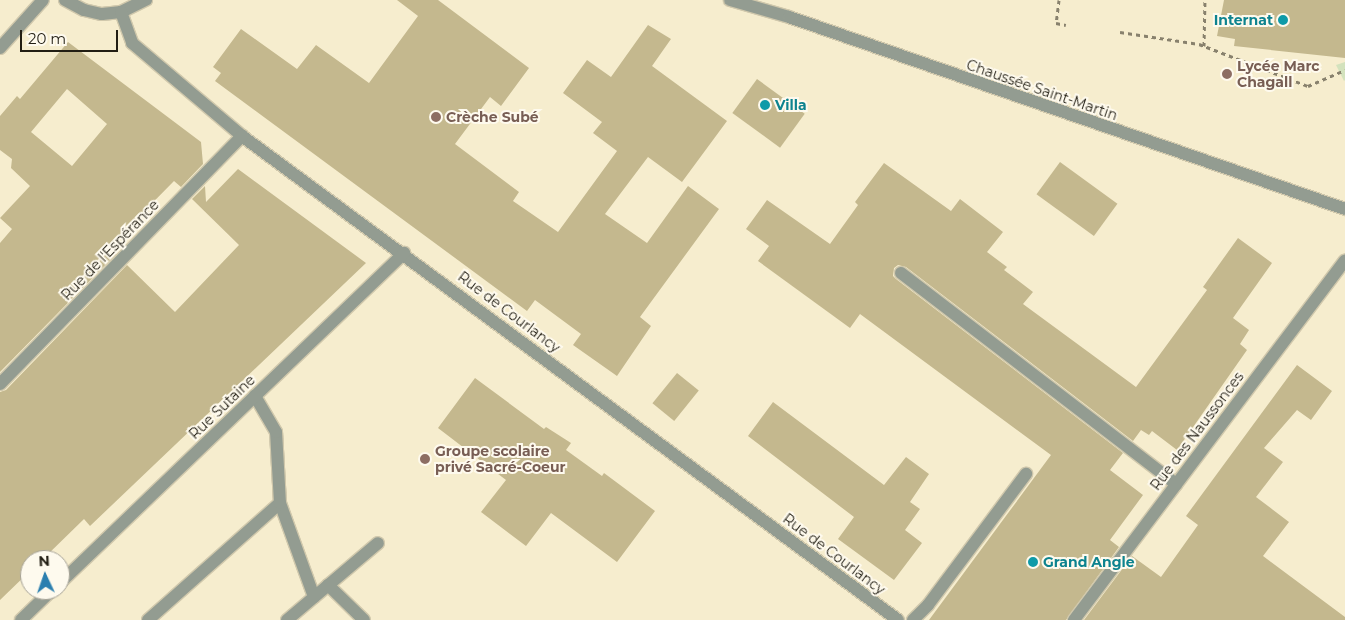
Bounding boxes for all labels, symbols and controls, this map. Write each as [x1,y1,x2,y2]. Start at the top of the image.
place label: Internat [1214,12,1273,28]
marker: Internat [1277,14,1289,26]
scale bar [22,20,120,52]
text: 20 m [28,29,66,48]
street label: Chaussée Saint-Martin [964,56,1120,124]
place label: Lycée Marc Chagall [1237,58,1320,90]
marker: Lycée Marc Chagall [1221,68,1233,80]
place label: Villa [775,97,807,113]
marker: Villa [759,99,771,111]
place label: Crèche Subé [446,109,539,125]
marker: Crèche Subé [430,111,442,123]
street label: Rue de l'Espérance [58,196,162,304]
street label: Rue de Courlancy [455,268,563,356]
street label: Rue des Naussonces [1147,368,1247,494]
street label: Rue Sutaine [186,371,258,443]
place label: Groupe scolaire privé Sacré-Coeur [435,443,566,476]
marker: Groupe scolaire privé Sacré-Coeur [419,453,431,465]
street label: Rue de Courlancy [780,510,888,598]
north arrow [20,550,70,600]
text: N [38,552,50,570]
place label: Grand Angle [1043,554,1135,570]
marker: Grand Angle [1027,556,1039,568]

